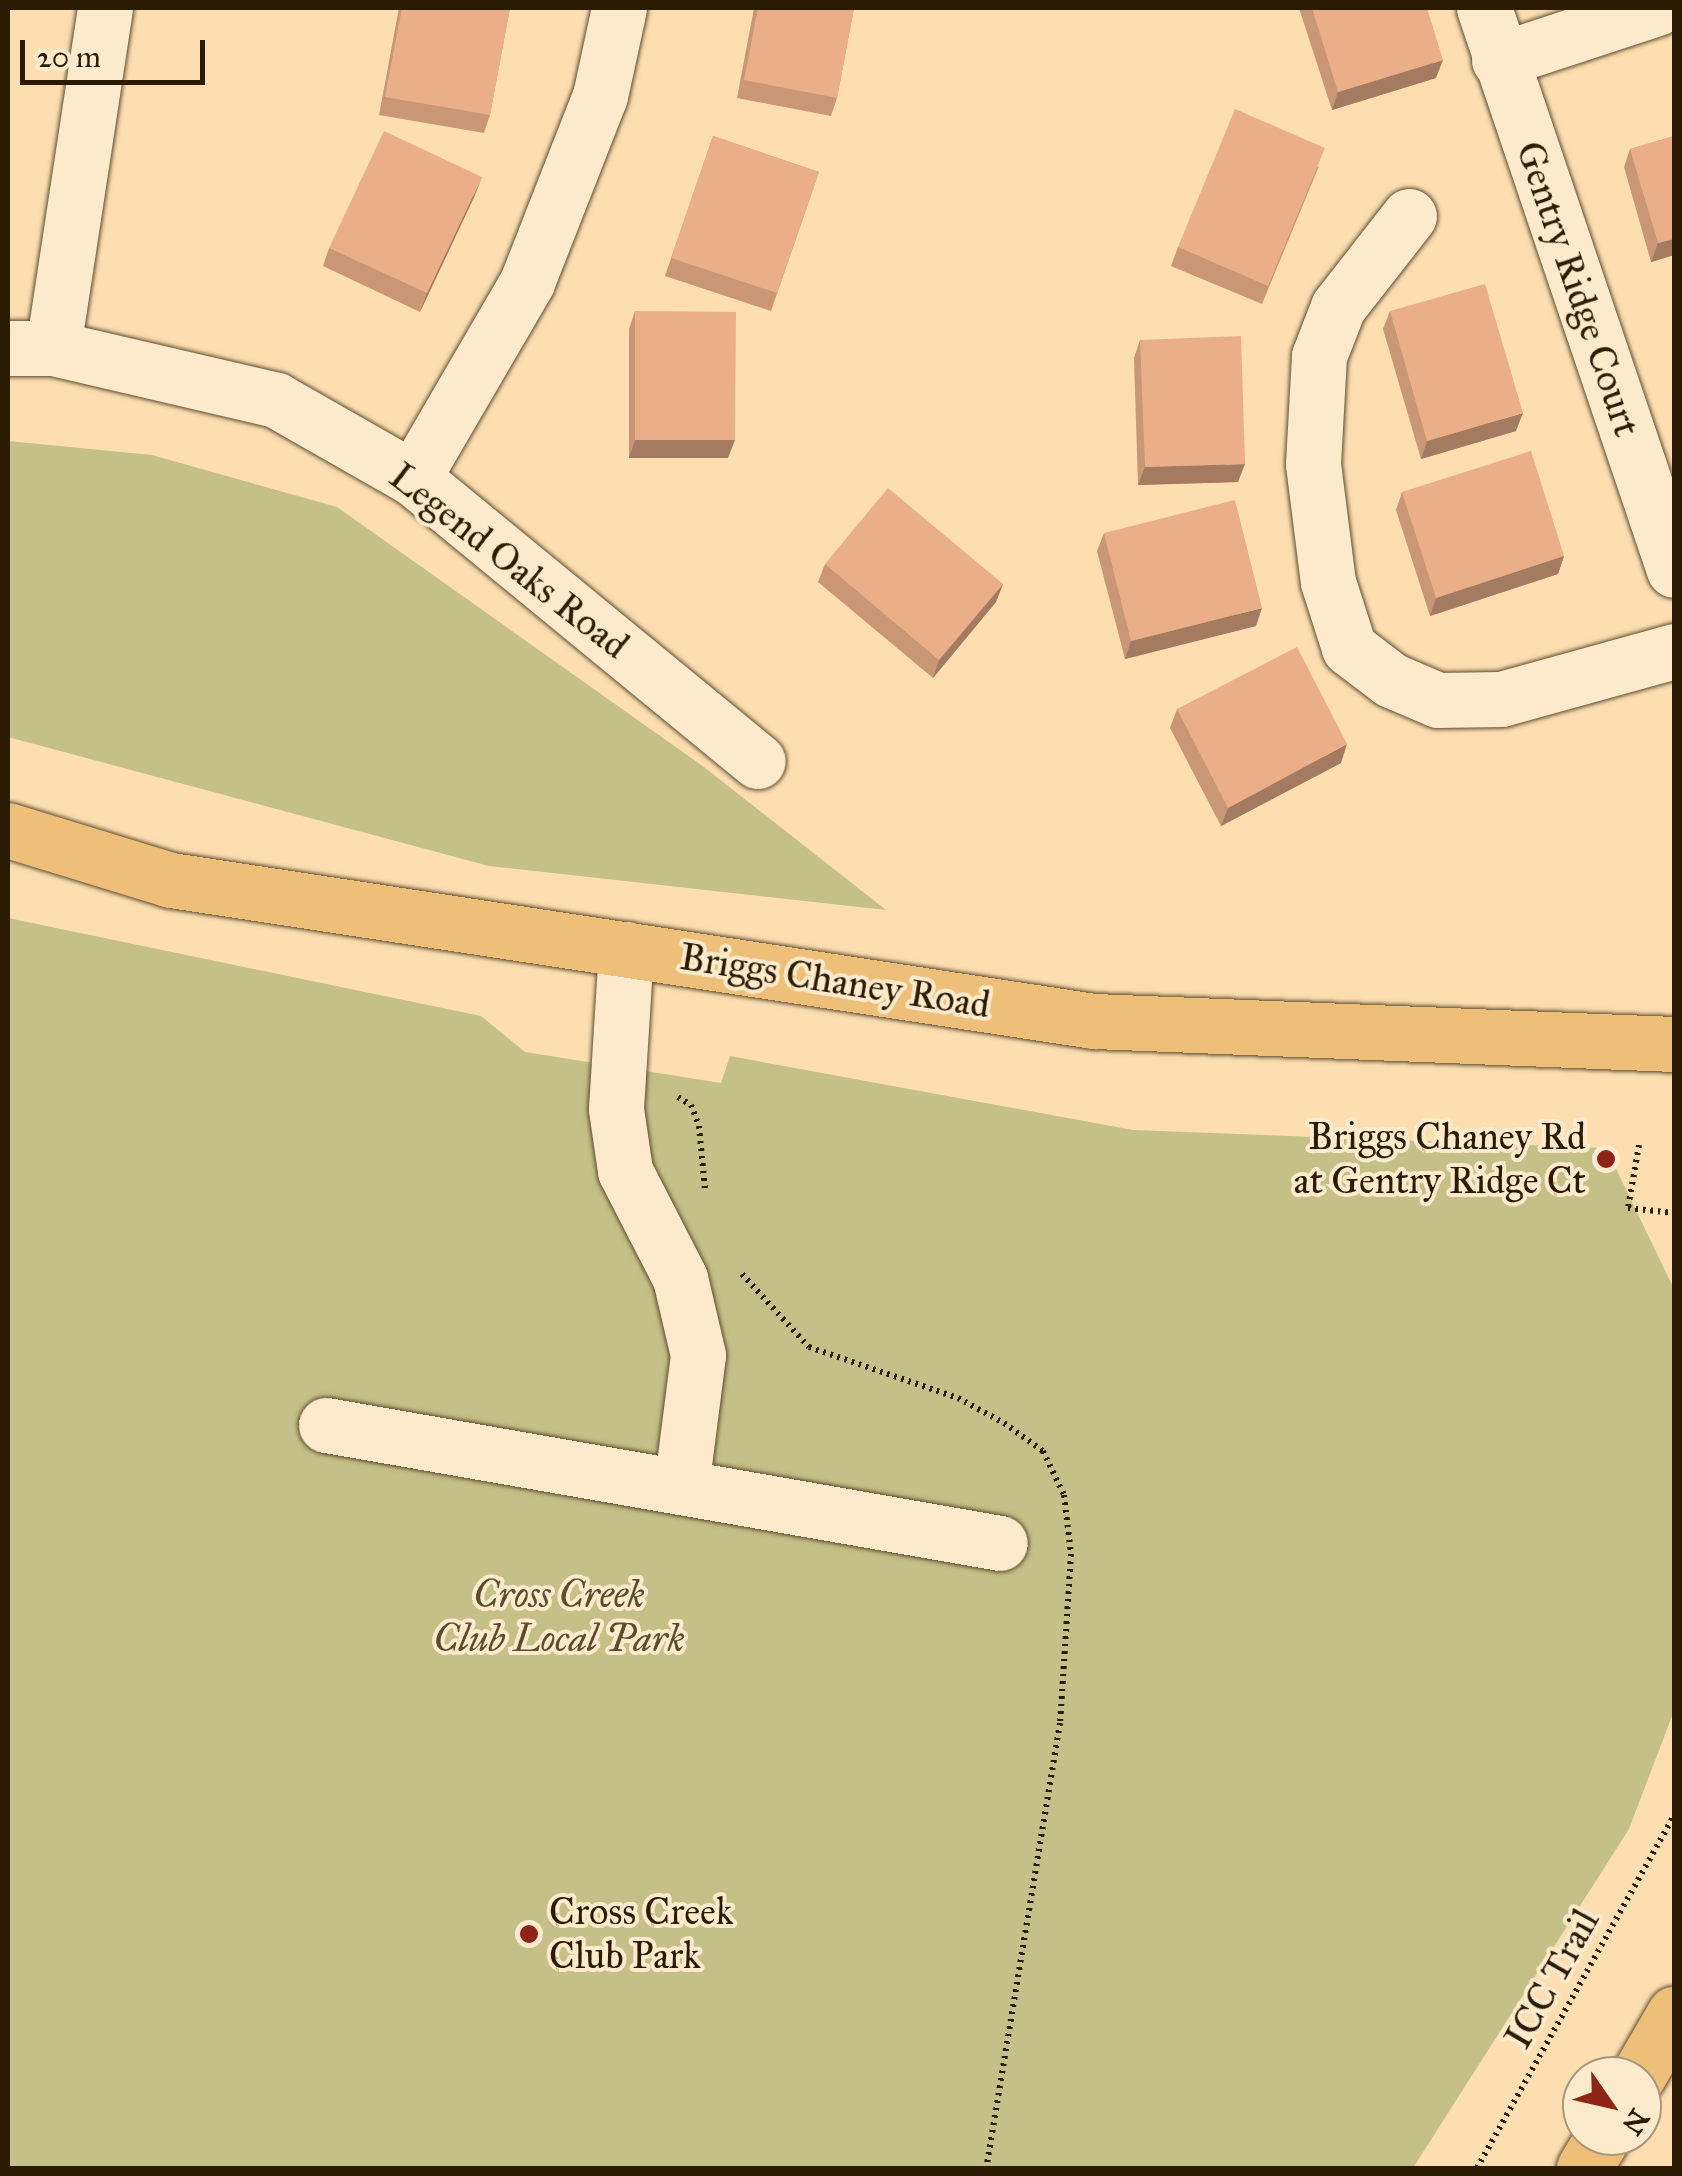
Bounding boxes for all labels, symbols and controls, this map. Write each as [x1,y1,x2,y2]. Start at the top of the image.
scale bar [25,20,210,82]
text: 20 m [37,39,101,75]
street label: Gentry Ridge Court [1506,136,1650,442]
street label: Legend Oaks Road [380,453,638,669]
street label: Briggs Chaney Road [677,934,993,1028]
place label: Briggs Chaney Rd at Gentry Ridge Ct [1294,1114,1586,1204]
marker: Briggs Chaney Rd at Gentry Ridge Ct [1595,1148,1617,1170]
park label: Cross Creek Club Local Park [433,1572,685,1662]
place label: Cross Creek Club Park [549,1889,733,1978]
street label: ICC Trail [1495,1901,1609,2057]
marker: Cross Creek Club Park [518,1923,540,1945]
north arrow [1562,2056,1662,2156]
text: N [1614,2102,1657,2142]

